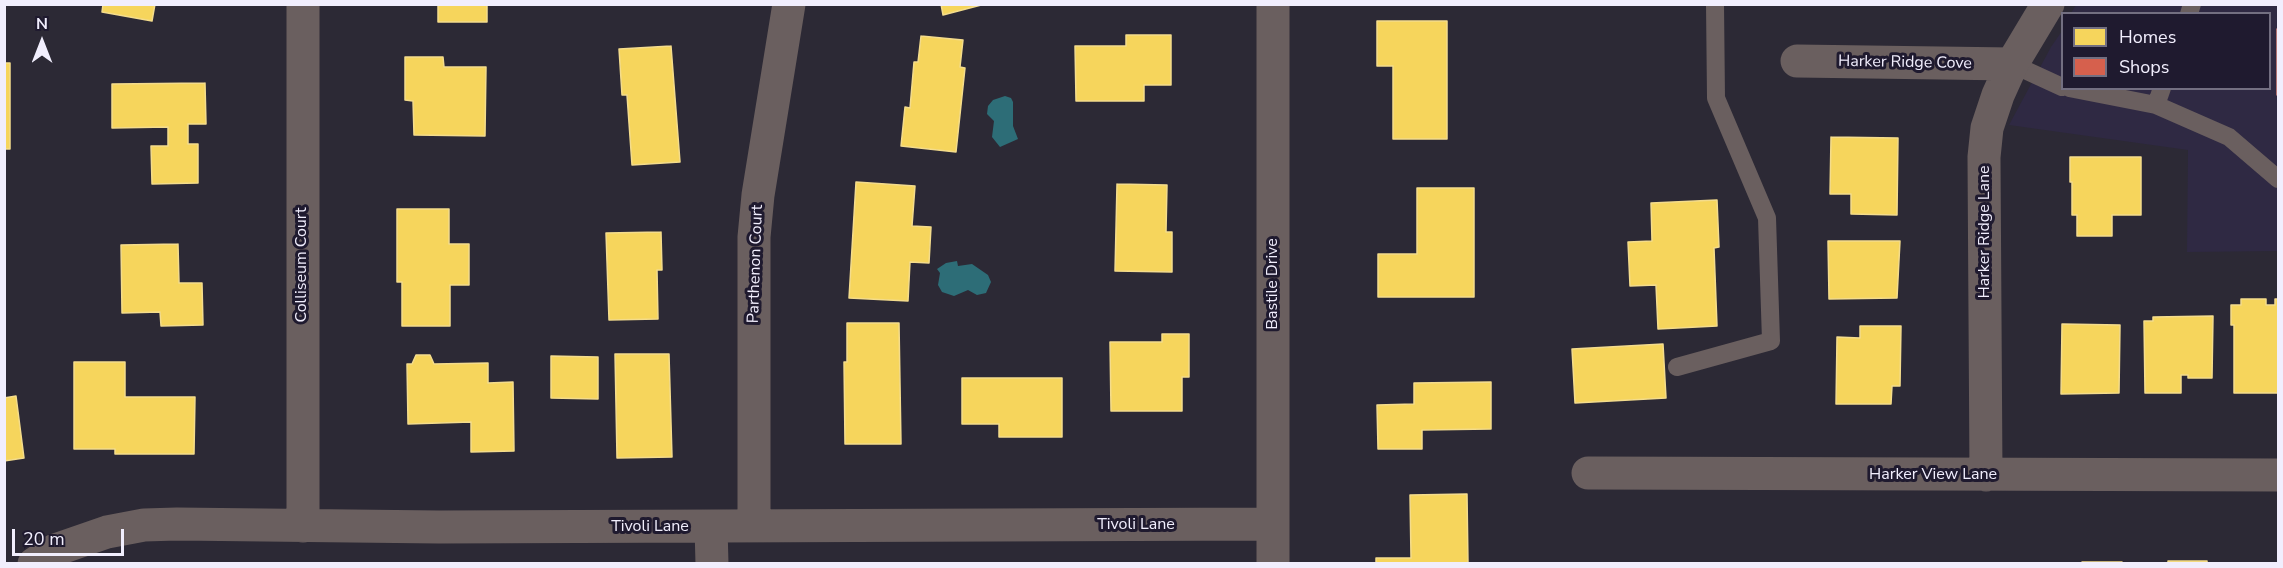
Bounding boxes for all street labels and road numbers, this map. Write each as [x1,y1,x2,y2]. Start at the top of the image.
street label: Harker Ridge Cove [1838,52,1972,74]
street label: Harker Ridge Lane [1975,165,1995,299]
street label: Parthenon Court [744,204,768,324]
street label: Colliseum Court [292,207,312,323]
street label: Bastile Drive [1263,238,1283,330]
street label: Harker View Lane [1869,465,1997,485]
street label: Tivoli Lane [1097,515,1175,535]
street label: Tivoli Lane [611,517,689,537]

